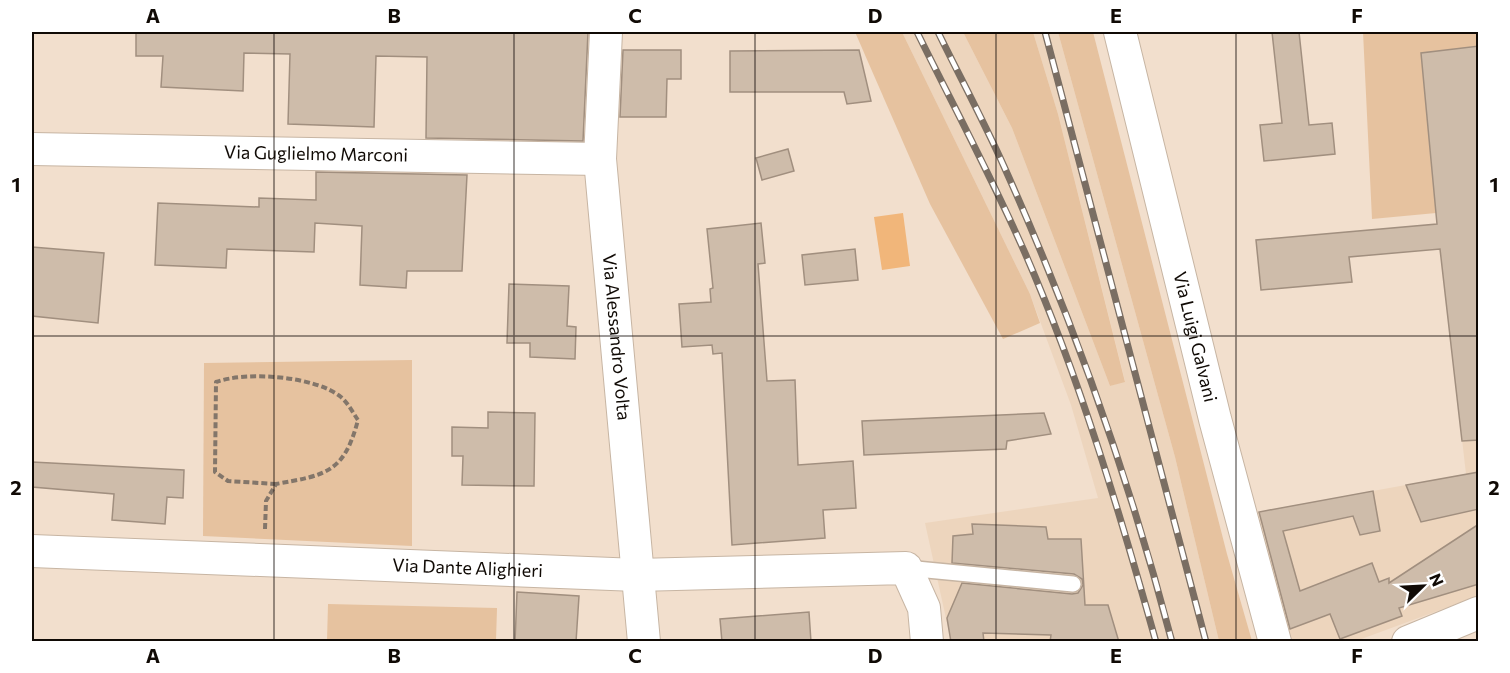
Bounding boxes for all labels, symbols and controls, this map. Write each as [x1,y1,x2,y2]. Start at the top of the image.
text: A [146,3,160,27]
text: B [387,3,401,27]
text: C [628,3,642,27]
text: D [868,3,882,27]
text: E [1110,3,1122,27]
text: F [1351,3,1363,27]
street label: Via Guglielmo Marconi [224,140,408,166]
text: 1 [11,172,21,196]
text: 1 [1489,172,1499,196]
street label: Via Alessandro Volta [599,253,636,421]
street label: Via Luigi Galvani [1169,269,1222,404]
text: 2 [10,475,22,499]
text: 2 [1488,475,1500,499]
street label: Via Dante Alighieri [392,553,543,581]
north arrow [1393,556,1453,616]
text: N [1426,570,1448,589]
text: A [146,643,160,667]
text: B [387,643,401,667]
text: C [628,643,642,667]
text: D [868,643,882,667]
text: E [1110,643,1122,667]
text: F [1351,643,1363,667]

